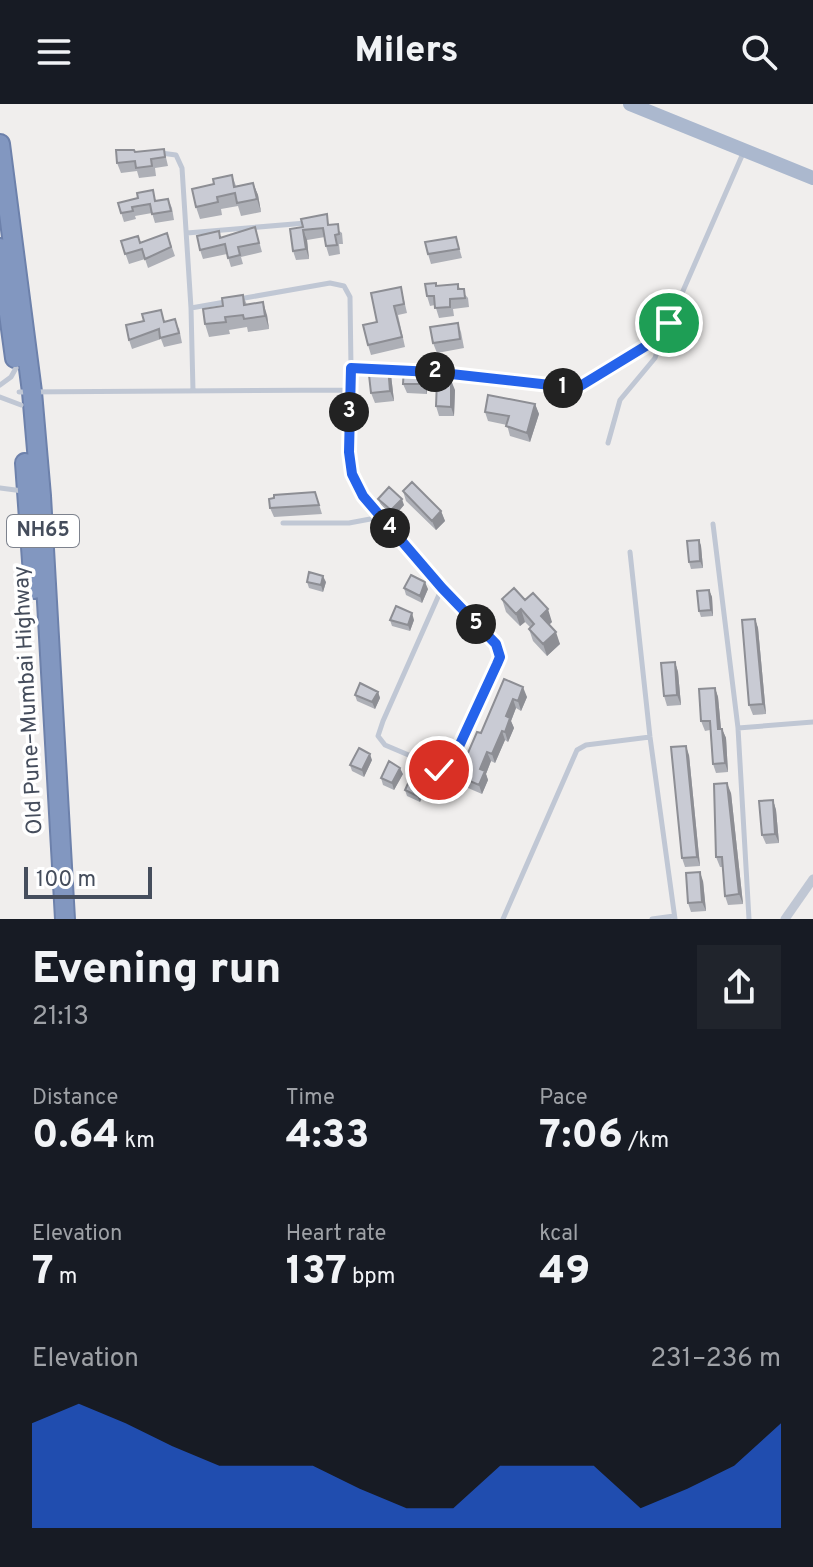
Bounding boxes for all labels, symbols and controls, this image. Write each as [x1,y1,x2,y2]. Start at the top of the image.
text: Milers [355,29,458,75]
icon: menu [32,30,76,74]
icon: search [737,30,781,74]
pin [635,289,703,357]
icon: arrive [647,301,691,345]
pin: 2 [415,352,455,392]
text: 2 [428,358,442,385]
pin: 1 [543,368,583,408]
text: 1 [559,374,567,401]
pin: 3 [329,392,369,432]
text: 3 [342,398,356,425]
pin: 4 [370,508,410,548]
text: 4 [383,514,397,541]
road number: NH65 [7,515,79,547]
street label: Old Pune–Mumbai Highway [8,565,50,835]
pin: 5 [456,604,496,644]
text: 5 [469,610,483,637]
pin [405,736,473,804]
icon: check [417,748,461,792]
scale bar [24,863,152,899]
text: 100 m [36,867,96,894]
text: Evening run [32,943,281,999]
button: share [697,945,781,1029]
text: 21:13 [32,1001,89,1034]
text: Distance [32,1085,118,1112]
text: Time [286,1085,335,1112]
text: Pace [539,1085,588,1112]
text: 0.64 [32,1112,119,1162]
text: 4:33 [286,1112,370,1162]
text: 7:06 [539,1112,623,1162]
text: km [119,1128,155,1155]
text: /km [623,1128,669,1155]
text: Elevation [32,1221,122,1248]
text: Heart rate [286,1221,386,1248]
text: kcal [539,1221,578,1248]
text: 7 [32,1248,54,1298]
text: 137 [286,1248,347,1298]
text: 49 [539,1248,590,1298]
text: m [54,1264,77,1291]
text: bpm [347,1264,395,1291]
text: Elevation [32,1343,139,1376]
text: 231–236 m [650,1343,781,1376]

